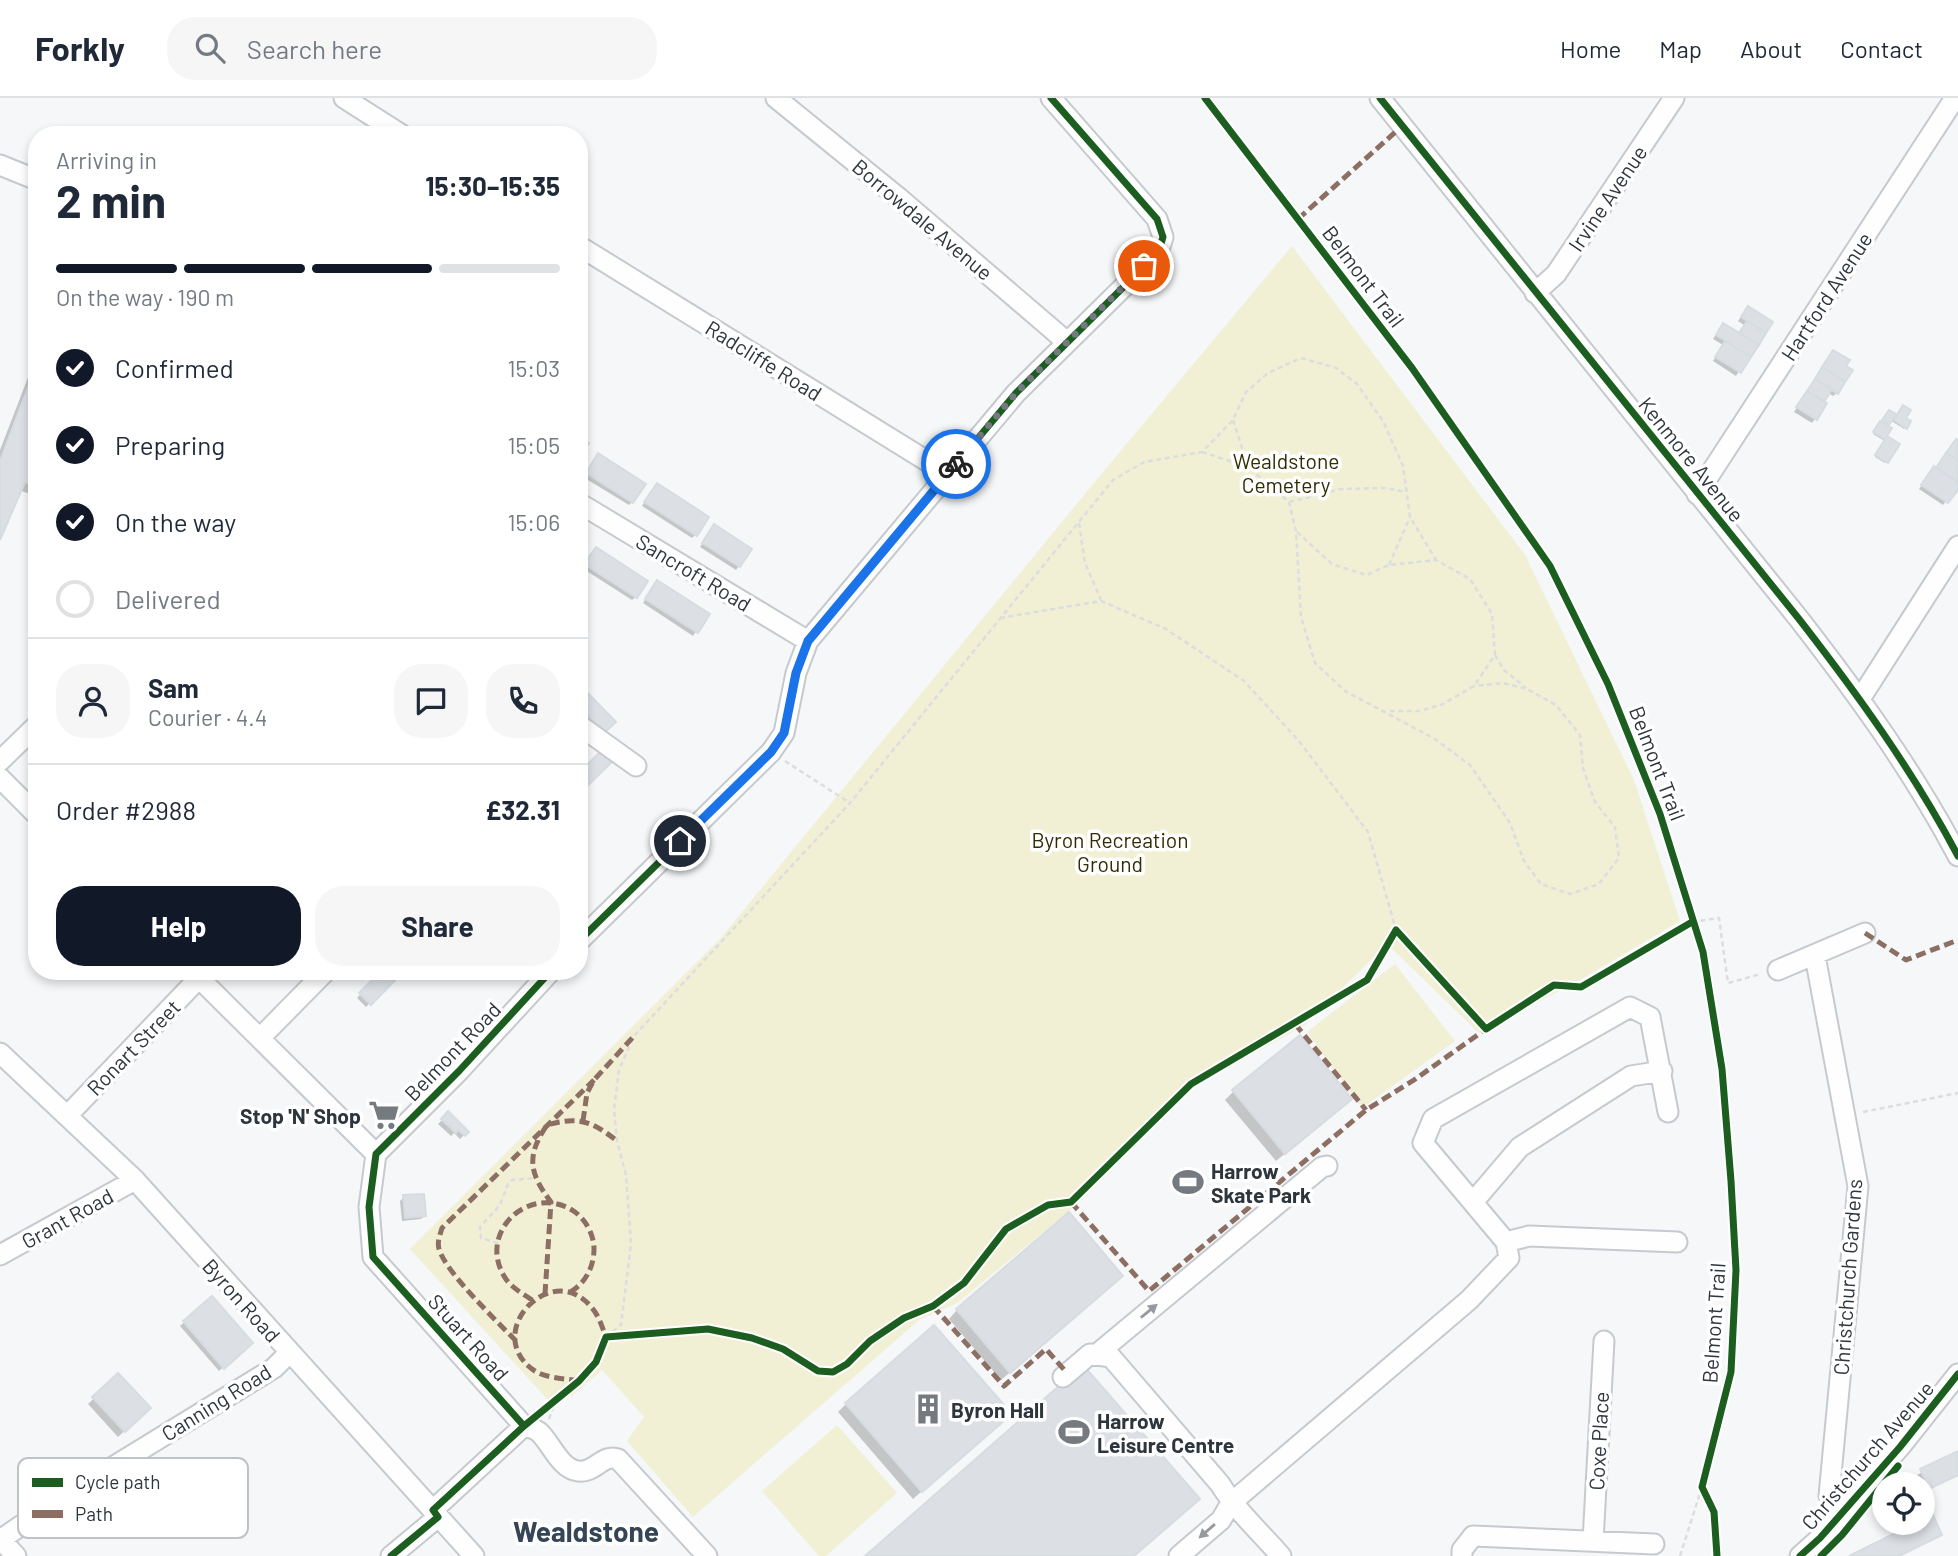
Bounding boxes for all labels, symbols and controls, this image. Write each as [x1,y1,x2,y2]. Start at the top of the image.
search box [167,17,657,80]
text: Forkly [35,28,125,68]
icon: search [191,29,229,67]
text: Search here [247,33,382,64]
text: Home [1560,34,1621,63]
text: Map [1659,34,1702,63]
text: About [1740,34,1802,63]
text: Contact [1840,34,1923,63]
street label: Irvine Avenue [1562,140,1652,256]
text: Arriving in [56,146,157,174]
street label: Borrowdale Avenue [848,153,998,285]
text: 15:30–15:35 [425,170,560,201]
text: 2 min [56,172,166,227]
street label: Belmont Trail [1318,220,1410,332]
street label: Hartford Avenue [1775,227,1877,365]
pin [1114,236,1174,296]
icon: bag [1125,247,1163,285]
text: On the way · 190 m [56,283,234,311]
street label: Radcliffe Road [701,314,827,406]
icon: check [56,349,94,387]
text: Confirmed [115,352,234,383]
text: 15:03 [507,354,560,382]
street label: Kenmore Avenue [1634,392,1750,526]
icon: check [56,426,94,464]
text: Preparing [115,429,225,460]
courier [921,429,991,499]
text: 15:05 [508,431,560,459]
icon: bike [937,445,975,483]
park label: Wealdstone Cemetery [1233,448,1339,497]
icon: check [56,503,94,541]
text: On the way [115,506,236,537]
text: 15:06 [507,508,560,536]
street label: Sancroft Road [632,528,756,616]
text: Delivered [115,583,221,614]
button: person [56,664,130,738]
button: chat [394,664,468,738]
button: phone [486,664,560,738]
text: Sam [148,672,199,703]
street label: Belmont Trail [1625,702,1691,824]
text: Courier · 4.4 [148,703,267,731]
text: Order #2988 [56,794,196,825]
text: £32.31 [485,794,560,825]
pin [650,811,710,871]
icon: home [661,822,699,860]
park label: Byron Recreation Ground [1031,827,1189,876]
button: Help [56,886,301,966]
button: Share [315,886,560,966]
street label: Ronart Street [81,994,185,1100]
street label: Belmont Road [399,996,505,1106]
supermarket icon: Stop 'N' Shop [367,1098,401,1132]
place label: Stop 'N' Shop [240,1103,361,1128]
place label: Harrow Skate Park [1211,1158,1311,1207]
sports icon: Harrow Skate Park [1171,1165,1205,1199]
street label: Christchurch Gardens [1828,1178,1866,1376]
street label: Grant Road [17,1183,117,1253]
street label: Byron Road [198,1253,286,1347]
street label: Belmont Trail [1696,1262,1730,1384]
street label: Stuart Road [424,1288,514,1386]
one-way arrow [1140,1303,1158,1318]
street label: Canning Road [157,1358,275,1446]
street label: Christchurch Avenue [1796,1376,1938,1534]
street label: Coxe Place [1583,1391,1613,1491]
building icon: Byron Hall [911,1392,945,1426]
place label: Byron Hall [951,1397,1044,1422]
place label: Harrow Leisure Centre [1097,1408,1234,1457]
sports icon: Harrow Leisure Centre [1057,1415,1091,1449]
legend [18,1458,248,1538]
text: Cycle path [75,1470,160,1493]
map controls [1872,1472,1935,1535]
button: locate [1872,1472,1935,1535]
text: Path [75,1502,113,1525]
district label: Wealdstone [513,1514,659,1548]
one-way arrow [1199,1523,1216,1538]

